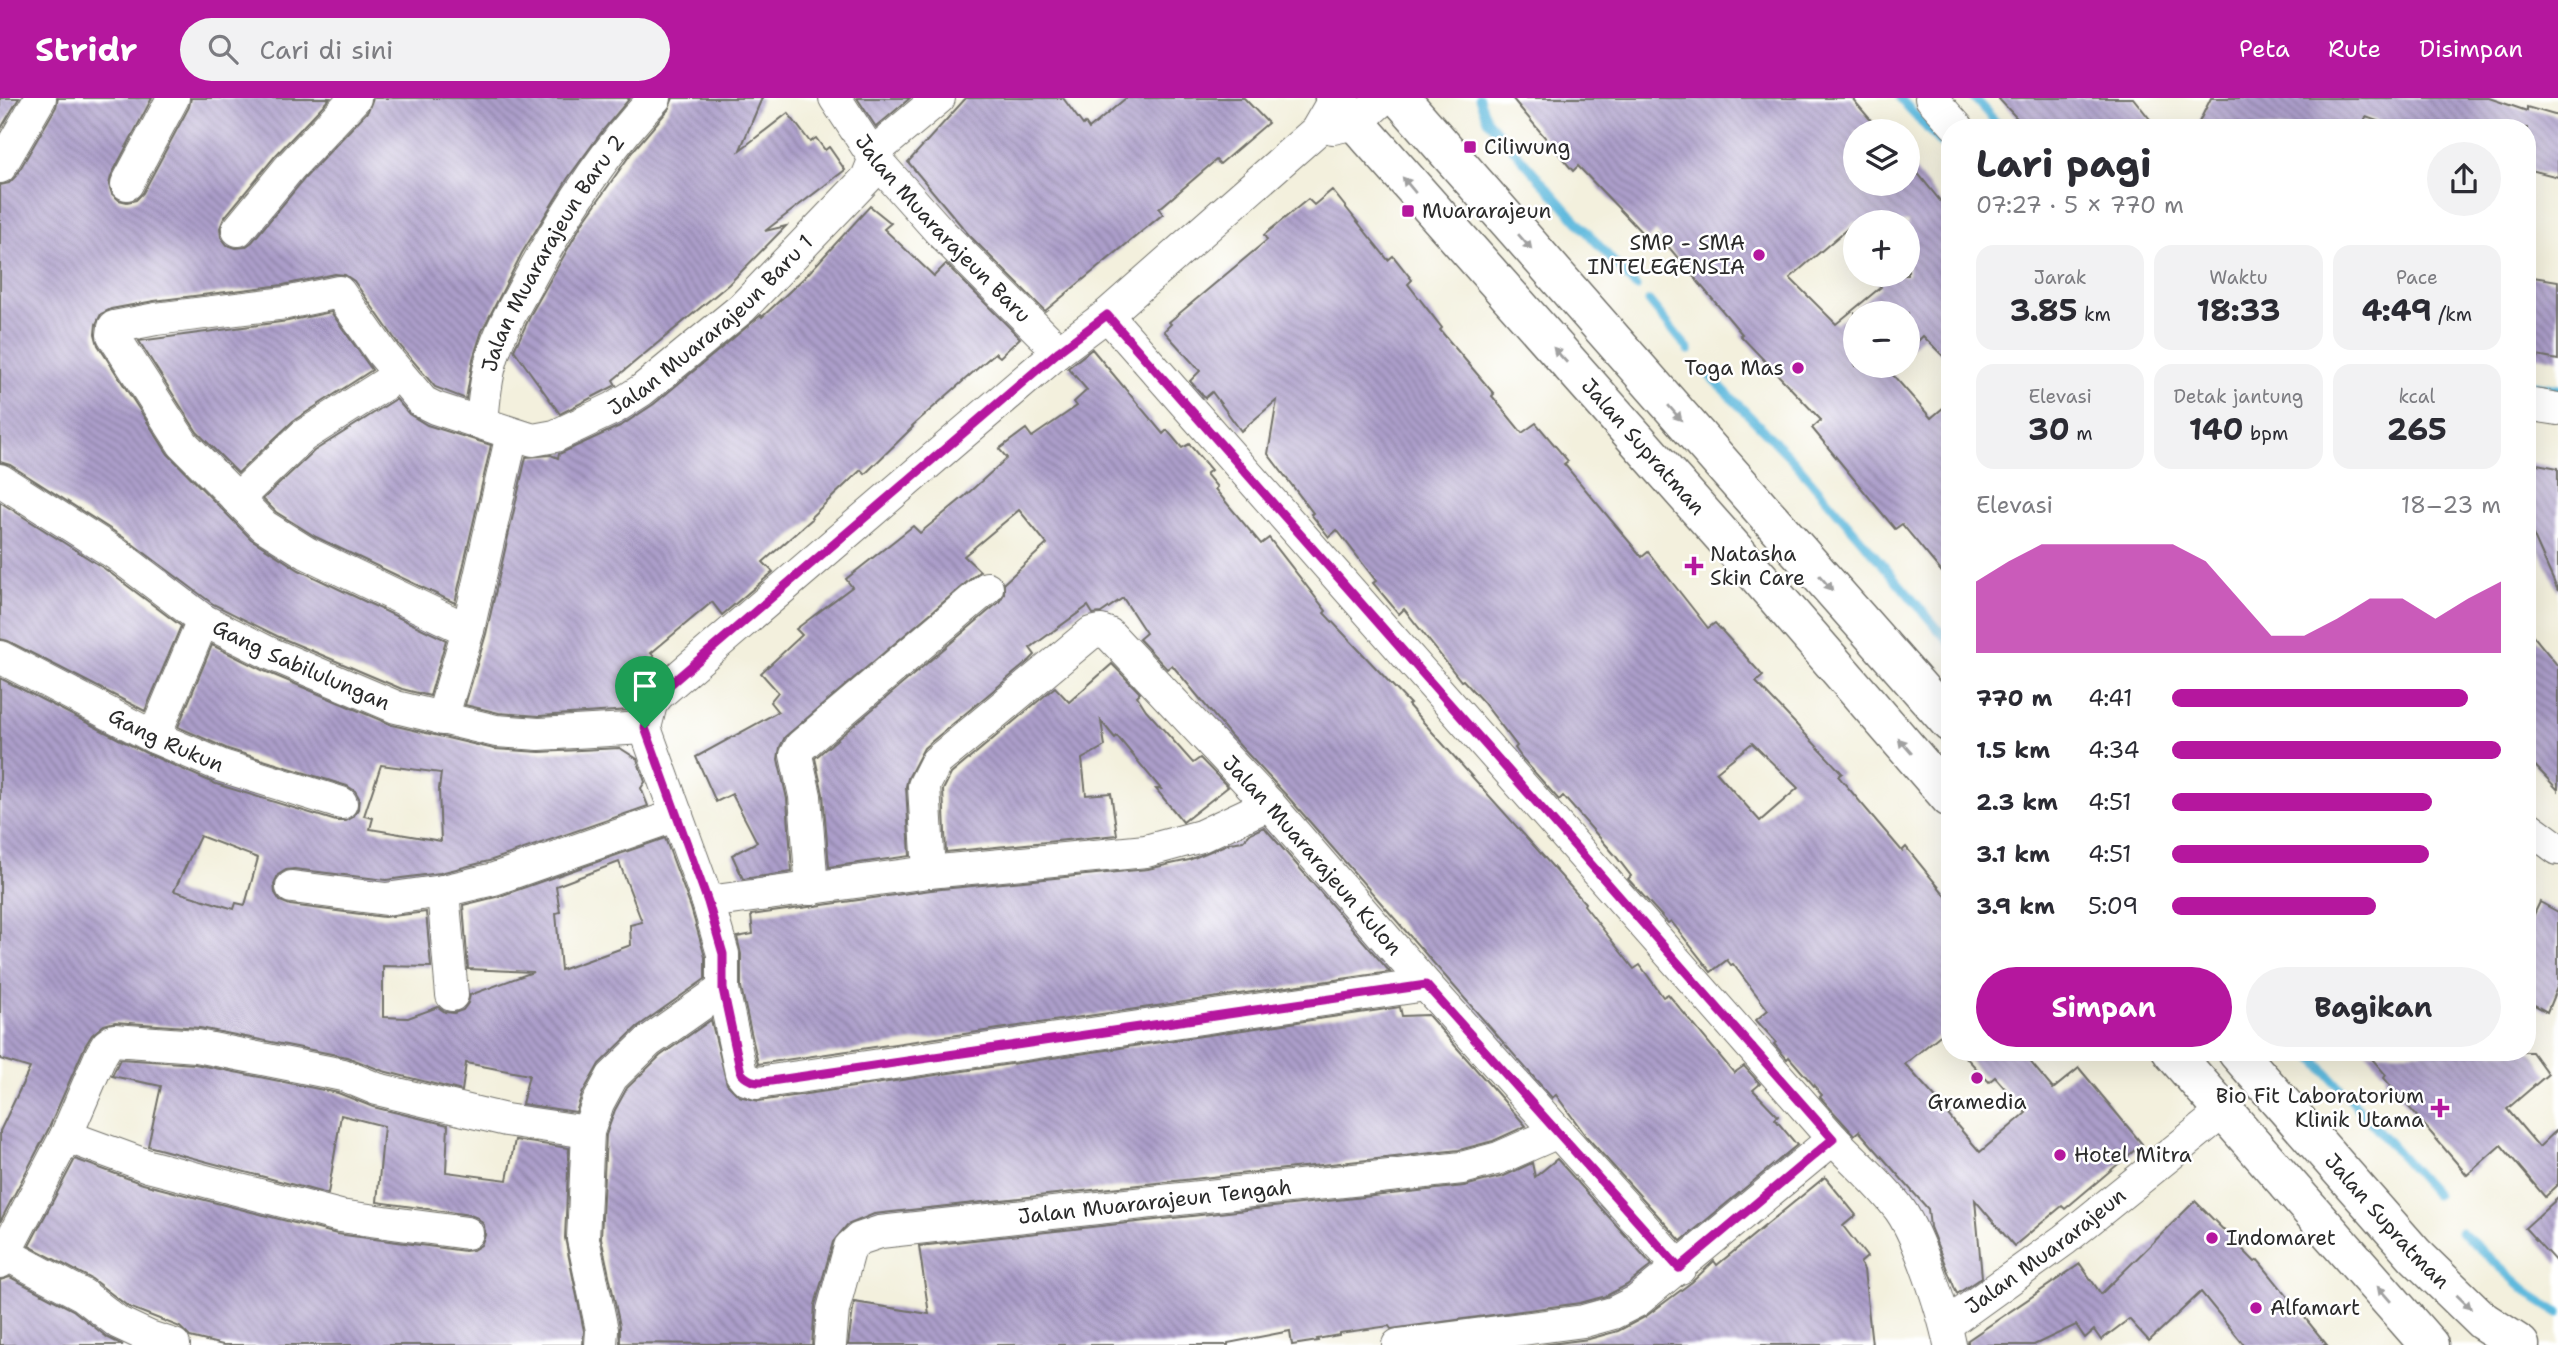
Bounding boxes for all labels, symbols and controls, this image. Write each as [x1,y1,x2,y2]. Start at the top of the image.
search box [180,18,670,81]
text: Stridr [35,27,138,72]
icon: search [204,30,242,68]
text: Cari di sini [260,32,393,67]
text: Peta [2239,33,2290,65]
text: Rute [2328,33,2381,65]
text: Disimpan [2419,33,2523,65]
map controls [1843,119,1920,378]
button: layers [1843,119,1920,196]
street label: Jalan Muararajeun Baru 2 [475,129,631,375]
street label: Jalan Muararajeun Baru [849,129,1037,329]
place label: Ciliwung [1484,133,1570,161]
text: Lari pagi [1976,138,2152,189]
marker: Ciliwung [1462,139,1478,155]
button: share [2427,142,2501,216]
one-way arrow [1402,176,1417,193]
text: 07:27 · 5 × 770 m [1976,190,2184,220]
place label: Muararajeun [1422,197,1552,225]
marker: Muararajeun [1400,203,1416,219]
button: + [1843,210,1920,287]
street label: Jalan Muararajeun Baru 1 [603,229,819,422]
place label: SMP - SMA INTELEGENSIA [1588,229,1745,281]
one-way arrow [1517,233,1533,251]
marker: SMP - SMA INTELEGENSIA [1751,247,1767,263]
text: Jarak [2034,265,2087,290]
text: Waktu [2209,265,2268,290]
text: Pace [2396,265,2438,290]
text: 3.85 [2010,290,2077,331]
text: 18:33 [2196,290,2281,331]
text: 4:49 [2362,290,2432,331]
button: − [1843,301,1920,378]
text: km [2077,302,2111,327]
text: /km [2432,302,2472,327]
one-way arrow [1552,346,1568,364]
place label: Toga Mas [1684,354,1784,382]
marker: Toga Mas [1790,360,1806,376]
street label: Jalan Supratman [1575,372,1711,521]
text: Elevasi [2028,384,2092,409]
text: Detak jantung [2173,384,2304,409]
text: kcal [2398,384,2435,409]
one-way arrow [1667,404,1683,422]
text: 30 [2028,409,2070,450]
text: 140 [2189,409,2244,450]
text: 265 [2387,409,2447,450]
text: m [2070,421,2093,446]
text: bpm [2244,421,2288,446]
text: Elevasi [1976,490,2053,520]
text: 18–23 m [2401,490,2501,520]
place label: Natasha Skin Care [1710,540,1805,592]
marker: Natasha Skin Care [1684,556,1704,576]
one-way arrow [1818,575,1833,592]
street label: Gang Sabilulungan [208,613,395,717]
pin [615,656,675,728]
icon: arrive [626,667,664,705]
text: 770 m [1976,683,2052,713]
text: 4:41 [2088,683,2133,713]
street label: Gang Rukun [104,702,228,779]
text: 1.5 km [1976,735,2050,765]
text: 4:34 [2088,735,2140,765]
one-way arrow [1897,737,1913,755]
street label: Jalan Muararajeun Kulon [1217,749,1408,961]
text: 2.3 km [1976,787,2058,817]
text: 4:51 [2088,787,2132,817]
text: 3.1 km [1976,839,2050,869]
text: 4:51 [2088,839,2132,869]
text: 3.9 km [1976,891,2055,921]
text: 5:09 [2088,891,2138,921]
button: Simpan [1976,967,2232,1047]
button: Bagikan [2246,967,2501,1047]
marker: Gramedia [1969,1070,1985,1086]
place label: Bio Fit Laboratorium Klinik Utama [2216,1082,2424,1134]
place label: Gramedia [1927,1088,2027,1116]
marker: Bio Fit Laboratorium Klinik Utama [2430,1098,2450,1118]
place label: Hotel Mitra [2074,1141,2192,1169]
marker: Hotel Mitra [2052,1147,2068,1163]
street label: Jalan Supratman [2318,1147,2456,1295]
street label: Jalan Muararajeun Tengah [1016,1173,1293,1231]
street label: Jalan Muararajeun [1960,1182,2132,1321]
place label: Indomaret [2226,1224,2336,1252]
marker: Indomaret [2204,1230,2220,1246]
one-way arrow [2376,1285,2392,1303]
one-way arrow [2455,1293,2472,1310]
place label: Alfamart [2270,1294,2360,1322]
marker: Alfamart [2248,1300,2264,1316]

